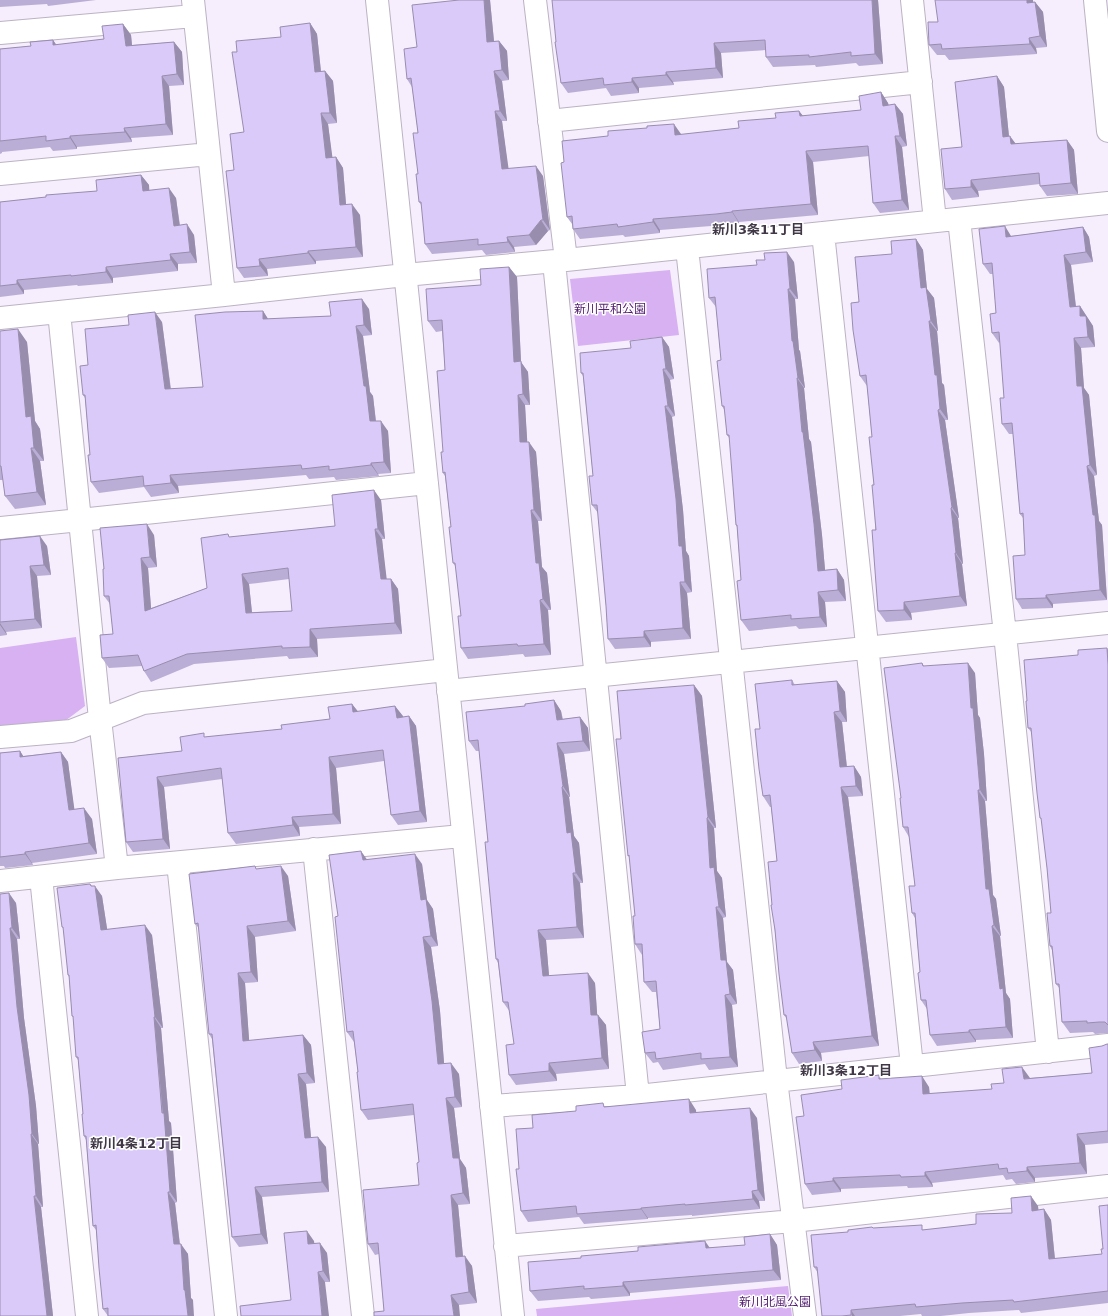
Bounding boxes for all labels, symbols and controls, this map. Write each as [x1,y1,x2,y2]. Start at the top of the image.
district label: 新川3条11丁目 [712,222,804,237]
park label: 新川平和公園 [574,302,646,316]
district label: 新川3条12丁目 [800,1063,892,1078]
district label: 新川4条12丁目 [90,1136,182,1151]
park label: 新川北風公園 [739,1295,811,1309]

